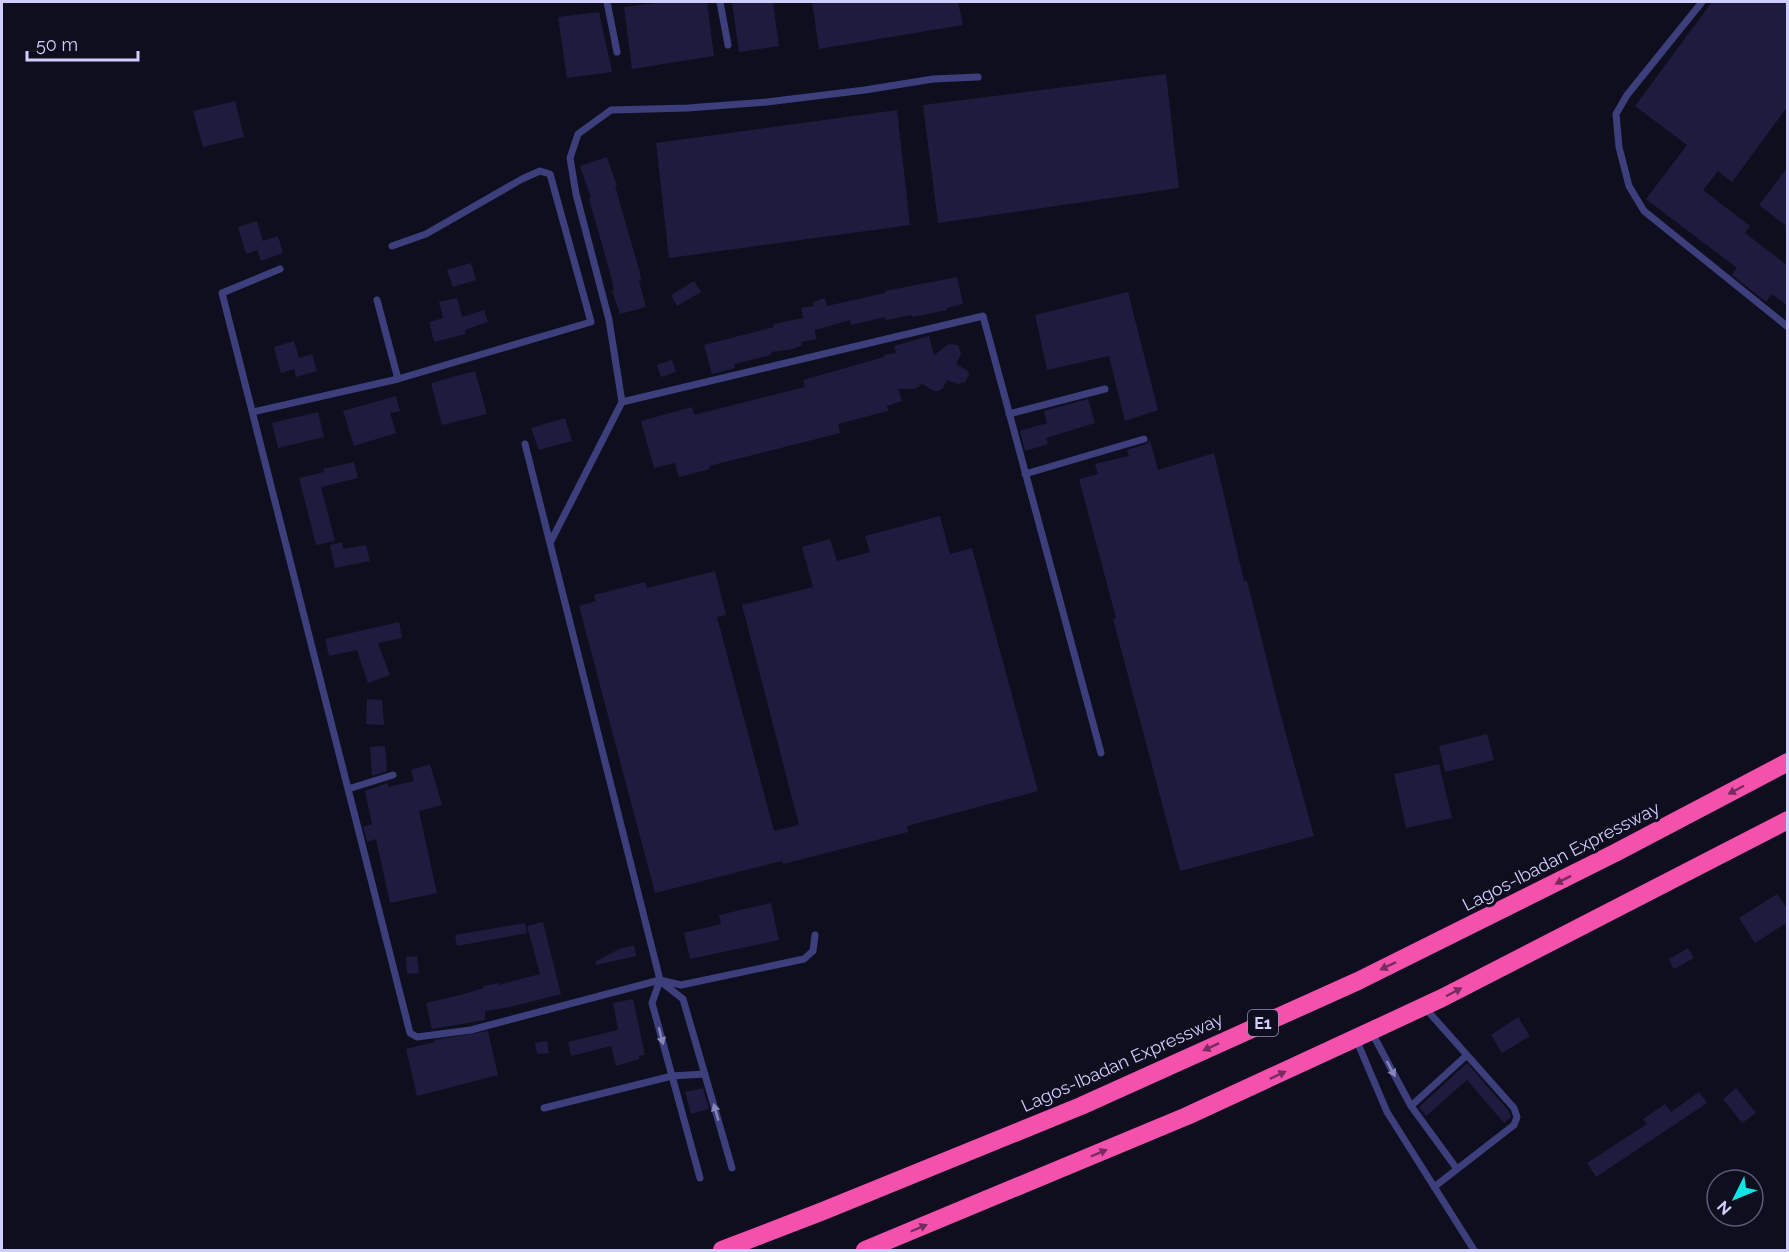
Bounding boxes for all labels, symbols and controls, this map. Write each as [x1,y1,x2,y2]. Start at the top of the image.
scale bar [27,24,138,62]
text: 50 m [36,34,78,55]
one-way arrow [1727,785,1744,795]
street label: Lagos-Ibadan Expressway [1459,797,1663,915]
one-way arrow [1554,874,1572,884]
one-way arrow [1380,962,1397,971]
one-way arrow [1446,987,1463,997]
street label: Lagos-Ibadan Expressway [1018,1008,1226,1116]
road number: E1 [1248,1010,1278,1036]
one-way arrow [656,1027,666,1045]
one-way arrow [1202,1042,1219,1051]
one-way arrow [1386,1060,1396,1077]
one-way arrow [1269,1070,1286,1079]
one-way arrow [711,1103,720,1121]
one-way arrow [1091,1148,1109,1158]
north arrow [1705,1168,1765,1228]
text: N [1713,1197,1736,1219]
one-way arrow [911,1223,929,1233]

